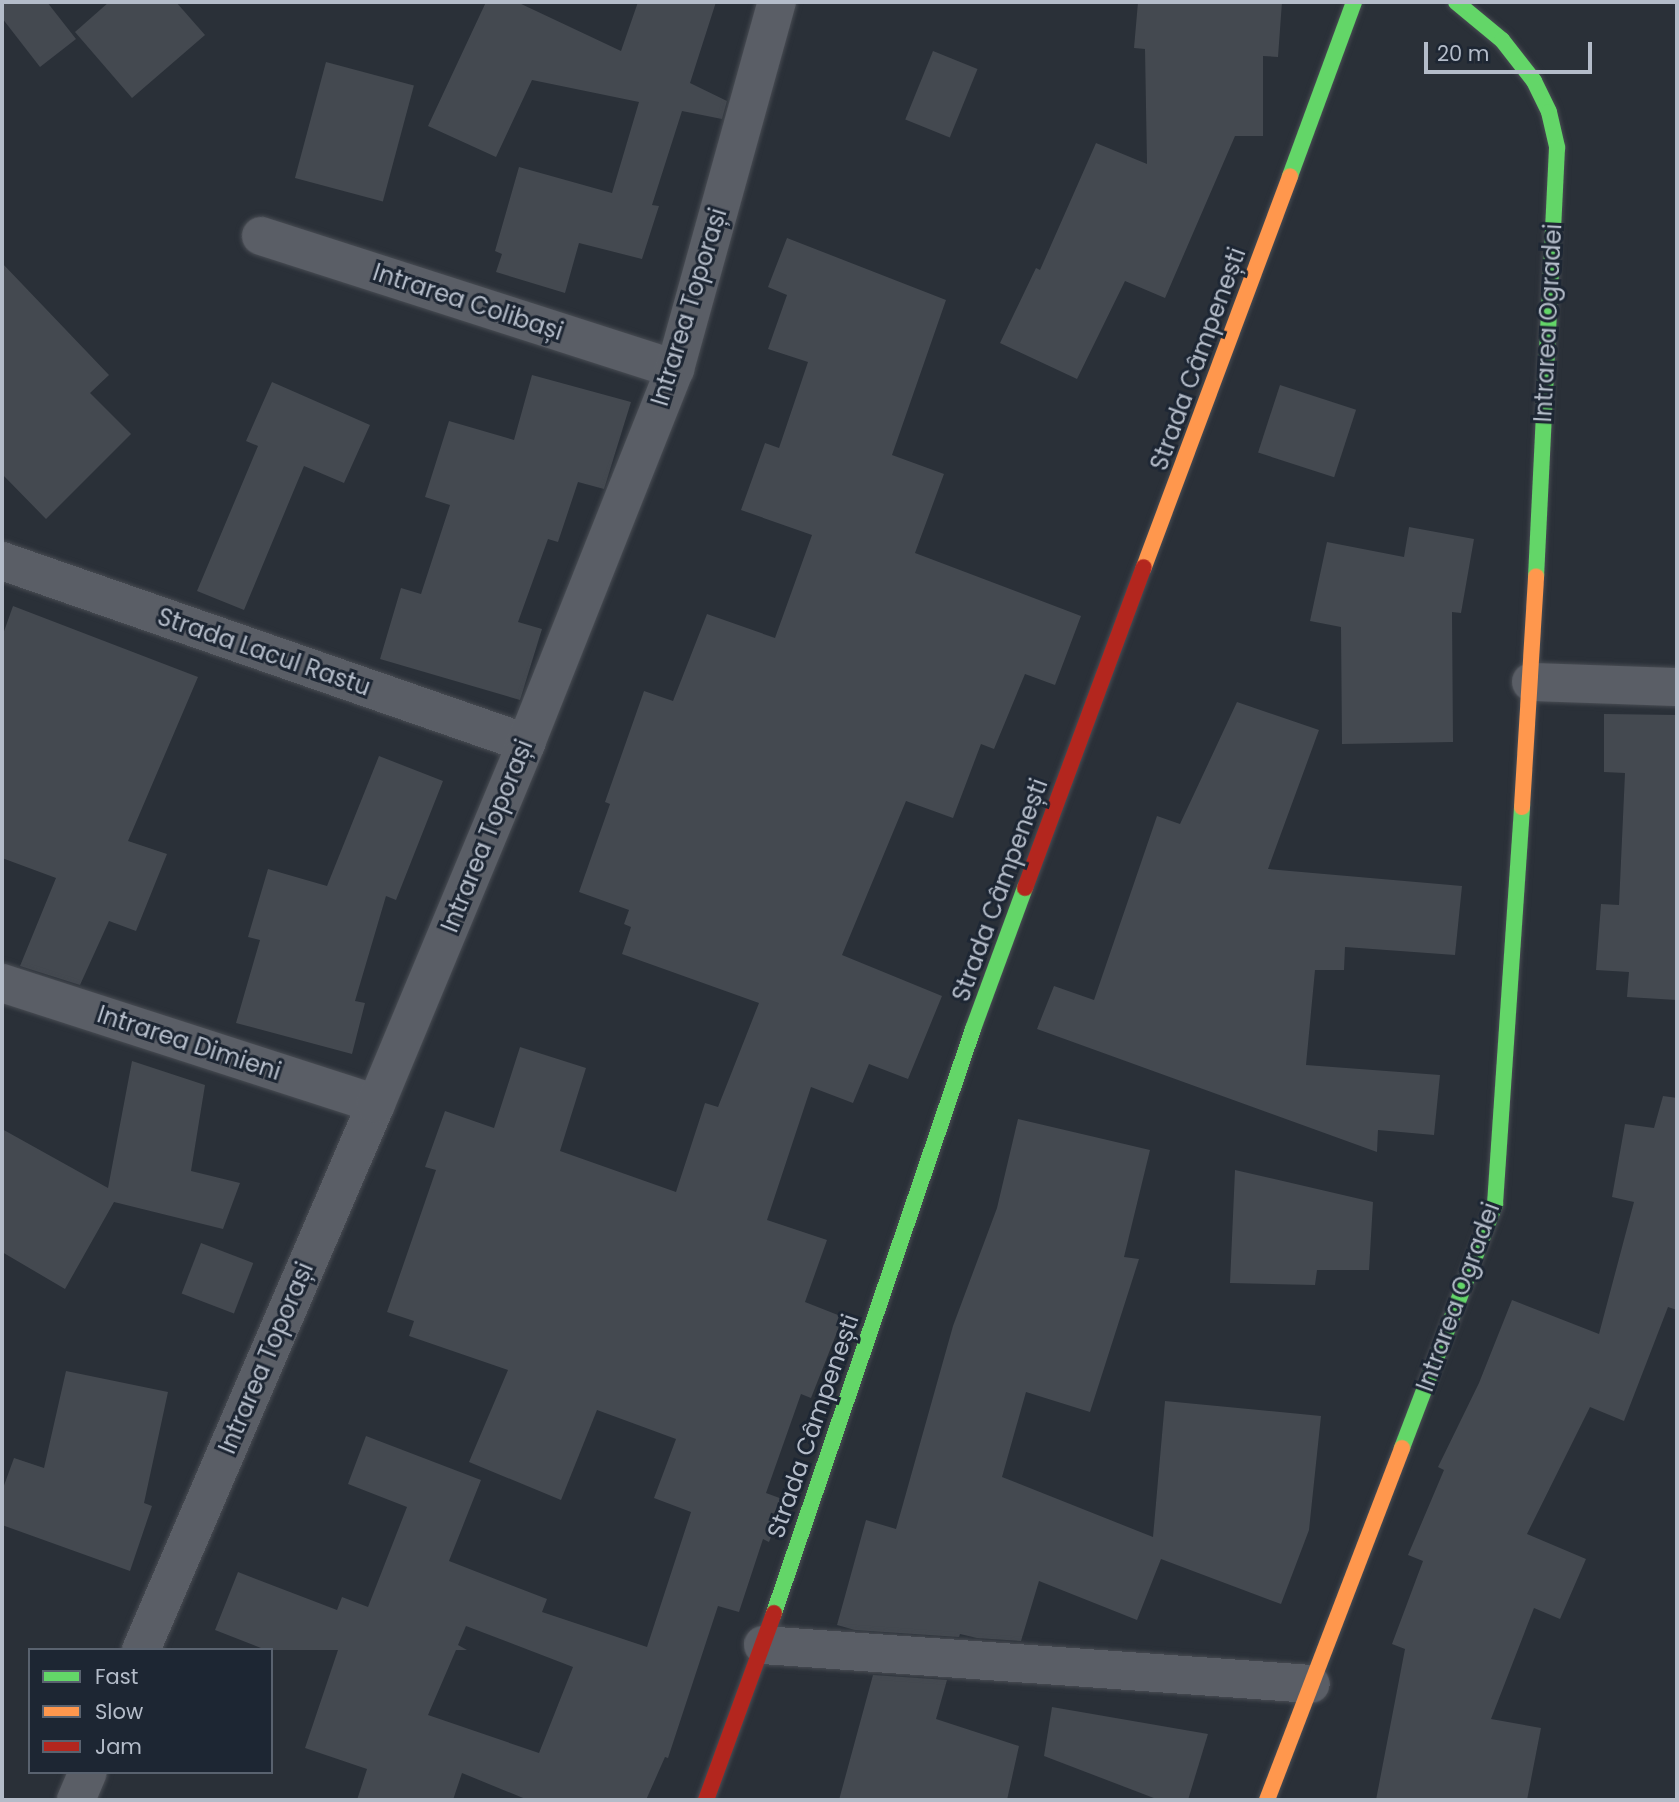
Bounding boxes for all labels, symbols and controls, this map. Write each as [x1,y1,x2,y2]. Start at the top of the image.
scale bar [1427,28,1595,72]
text: 20 m [1437,39,1490,68]
street label: Intrarea Toporași [645,205,733,409]
street label: Intrarea Ogradei [1528,223,1568,423]
street label: Strada Câmpenești [1144,244,1252,474]
street label: Intrarea Colibași [369,258,567,346]
street label: Strada Lacul Rastu [154,602,374,702]
street label: Intrarea Toporași [435,735,539,937]
street label: Strada Câmpenești [946,775,1054,1005]
street label: Intrarea Dimieni [94,1000,284,1086]
street label: Intrarea Ogradei [1410,1199,1506,1395]
street label: Intrarea Toporași [213,1258,319,1458]
street label: Strada Câmpenești [761,1310,865,1542]
legend [28,1648,273,1774]
text: Fast [95,1662,138,1691]
text: Slow [95,1697,143,1726]
text: Jam [95,1732,142,1761]

